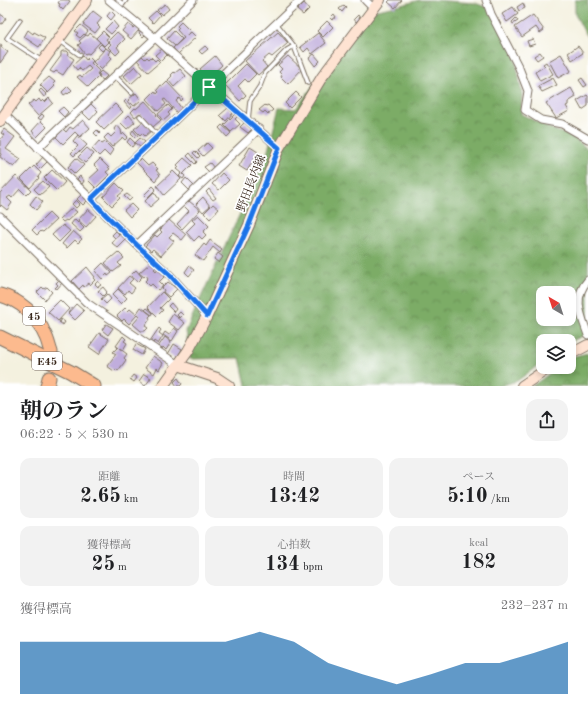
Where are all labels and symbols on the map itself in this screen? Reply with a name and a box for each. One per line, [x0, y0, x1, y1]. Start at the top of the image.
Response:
pin [192, 70, 226, 104]
street label: 野田長内線 [234, 152, 268, 214]
north arrow [536, 286, 576, 326]
road number: 45 [23, 307, 45, 325]
road number: E45 [32, 352, 62, 370]

